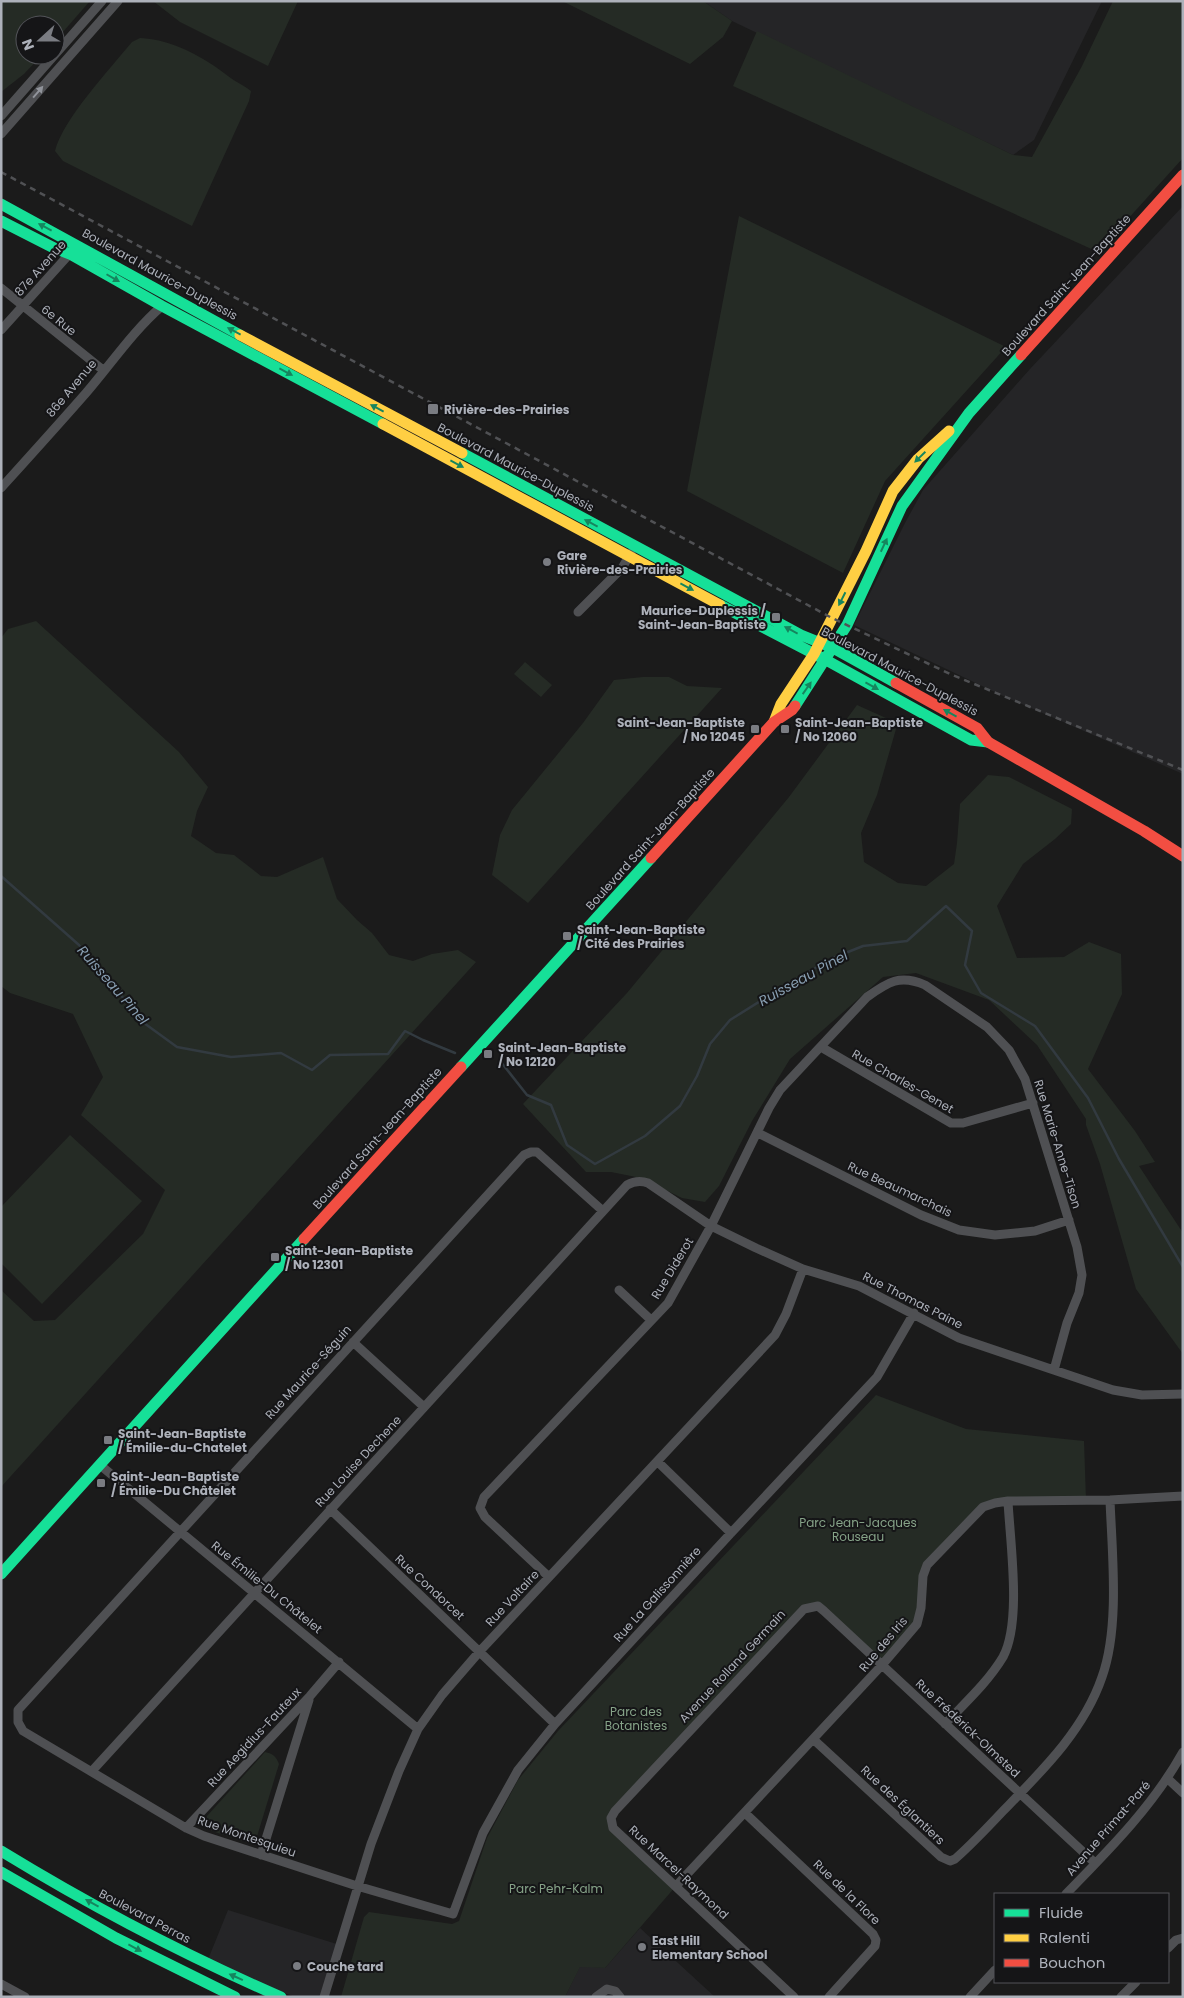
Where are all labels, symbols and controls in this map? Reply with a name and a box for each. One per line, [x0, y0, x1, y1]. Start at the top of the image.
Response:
north arrow [15, 15, 65, 65]
text: N [17, 36, 39, 53]
one-way arrow [32, 86, 43, 99]
street label: Boulevard Saint-Jean-Baptiste [998, 210, 1134, 360]
one-way arrow [38, 223, 53, 231]
street label: Boulevard Maurice-Duplessis [79, 224, 241, 324]
street label: 87e Avenue [10, 236, 70, 300]
one-way arrow [106, 273, 119, 282]
street label: 6e Rue [38, 301, 80, 339]
one-way arrow [226, 327, 241, 335]
street label: 86e Avenue [42, 355, 100, 421]
one-way arrow [279, 368, 293, 377]
place label: Rivière-des-Prairies [444, 401, 570, 418]
marker: Rivière-des-Prairies [426, 402, 440, 416]
one-way arrow [369, 404, 384, 412]
street label: Boulevard Maurice-Duplessis [435, 418, 597, 516]
one-way arrow [914, 451, 926, 463]
one-way arrow [450, 460, 465, 468]
one-way arrow [584, 519, 599, 527]
one-way arrow [880, 538, 888, 552]
place label: Gare Rivière-des-Prairies [557, 547, 683, 578]
marker: Gare Rivière-des-Prairies [541, 556, 553, 568]
one-way arrow [680, 583, 694, 592]
one-way arrow [838, 592, 846, 606]
place label: Maurice-Duplessis / Saint-Jean-Baptiste [638, 602, 767, 633]
marker: Maurice-Duplessis / Saint-Jean-Baptiste [770, 611, 782, 623]
street label: Boulevard Maurice-Duplessis [819, 622, 981, 720]
one-way arrow [784, 626, 798, 634]
one-way arrow [802, 681, 812, 695]
one-way arrow [866, 681, 879, 690]
one-way arrow [943, 709, 957, 717]
place label: Saint-Jean-Baptiste / No 12045 [617, 714, 746, 745]
place label: Saint-Jean-Baptiste / No 12060 [795, 714, 924, 745]
marker: Saint-Jean-Baptiste / No 12045 [749, 723, 761, 735]
marker: Saint-Jean-Baptiste / No 12060 [779, 723, 791, 735]
street label: Boulevard Saint-Jean-Baptiste [582, 764, 718, 914]
place label: Saint-Jean-Baptiste / Cité des Prairies [577, 921, 706, 952]
marker: Saint-Jean-Baptiste / Cité des Prairies [561, 930, 573, 942]
water label: Ruisseau Pinel [73, 941, 154, 1030]
water label: Ruisseau Pinel [755, 945, 852, 1011]
place label: Saint-Jean-Baptiste / No 12120 [498, 1039, 627, 1070]
street label: Rue Charles-Genet [849, 1045, 957, 1117]
marker: Saint-Jean-Baptiste / No 12120 [482, 1048, 494, 1060]
street label: Boulevard Saint-Jean-Baptiste [309, 1063, 445, 1213]
street label: Rue Marie-Anne-Tison [1030, 1077, 1086, 1211]
street label: Rue Beaumarchais [845, 1157, 955, 1221]
street label: Rue Diderot [647, 1234, 697, 1302]
place label: Saint-Jean-Baptiste / No 12301 [285, 1242, 414, 1273]
marker: Saint-Jean-Baptiste / No 12301 [269, 1251, 281, 1263]
street label: Rue Thomas Paine [860, 1267, 966, 1333]
street label: Rue Maurice-Séguin [261, 1321, 355, 1423]
street label: Rue Louise Dechene [311, 1412, 405, 1510]
place label: Saint-Jean-Baptiste / Émilie-du-Chatelet [118, 1425, 247, 1456]
marker: Saint-Jean-Baptiste / Émilie-du-Chatelet [102, 1434, 114, 1446]
place label: Saint-Jean-Baptiste / Émilie-Du Châtelet [111, 1468, 240, 1499]
marker: Saint-Jean-Baptiste / Émilie-Du Châtelet [95, 1477, 107, 1489]
park label: Parc Jean-Jacques Rouseau [799, 1514, 917, 1545]
street label: Rue Émilie-Du Châtelet [208, 1537, 326, 1637]
street label: Rue La Galissonnière [609, 1542, 705, 1646]
street label: Rue Condorcet [391, 1550, 469, 1624]
street label: Rue Voltaire [481, 1566, 543, 1630]
street label: Avenue Rolland Germain [675, 1606, 789, 1726]
street label: Rue des Iris [855, 1613, 911, 1675]
street label: Rue Frédérick-Olmsted [912, 1675, 1024, 1781]
street label: Rue Aegidius-Fauteux [203, 1683, 305, 1791]
park label: Parc des Botanistes [605, 1703, 667, 1734]
street label: Rue des Églantiers [857, 1762, 949, 1848]
street label: Avenue Primat-Paré [1062, 1777, 1154, 1879]
street label: Rue Montesquieu [195, 1811, 299, 1861]
street label: Rue Marcel-Raymond [625, 1821, 733, 1923]
street label: Rue de la Flore [810, 1856, 884, 1928]
park label: Parc Pehr-Kalm [509, 1880, 603, 1897]
street label: Boulevard Perras [96, 1885, 194, 1947]
legend [994, 1893, 1169, 1983]
one-way arrow [85, 1899, 98, 1908]
text: Fluide [1039, 1902, 1083, 1923]
text: Ralenti [1039, 1927, 1090, 1948]
place label: East Hill Elementary School [652, 1932, 767, 1963]
marker: East Hill Elementary School [636, 1941, 648, 1953]
one-way arrow [128, 1944, 142, 1952]
text: Bouchon [1039, 1952, 1105, 1973]
place label: Couche tard [307, 1958, 383, 1975]
marker: Couche tard [291, 1960, 303, 1972]
one-way arrow [229, 1973, 243, 1981]

